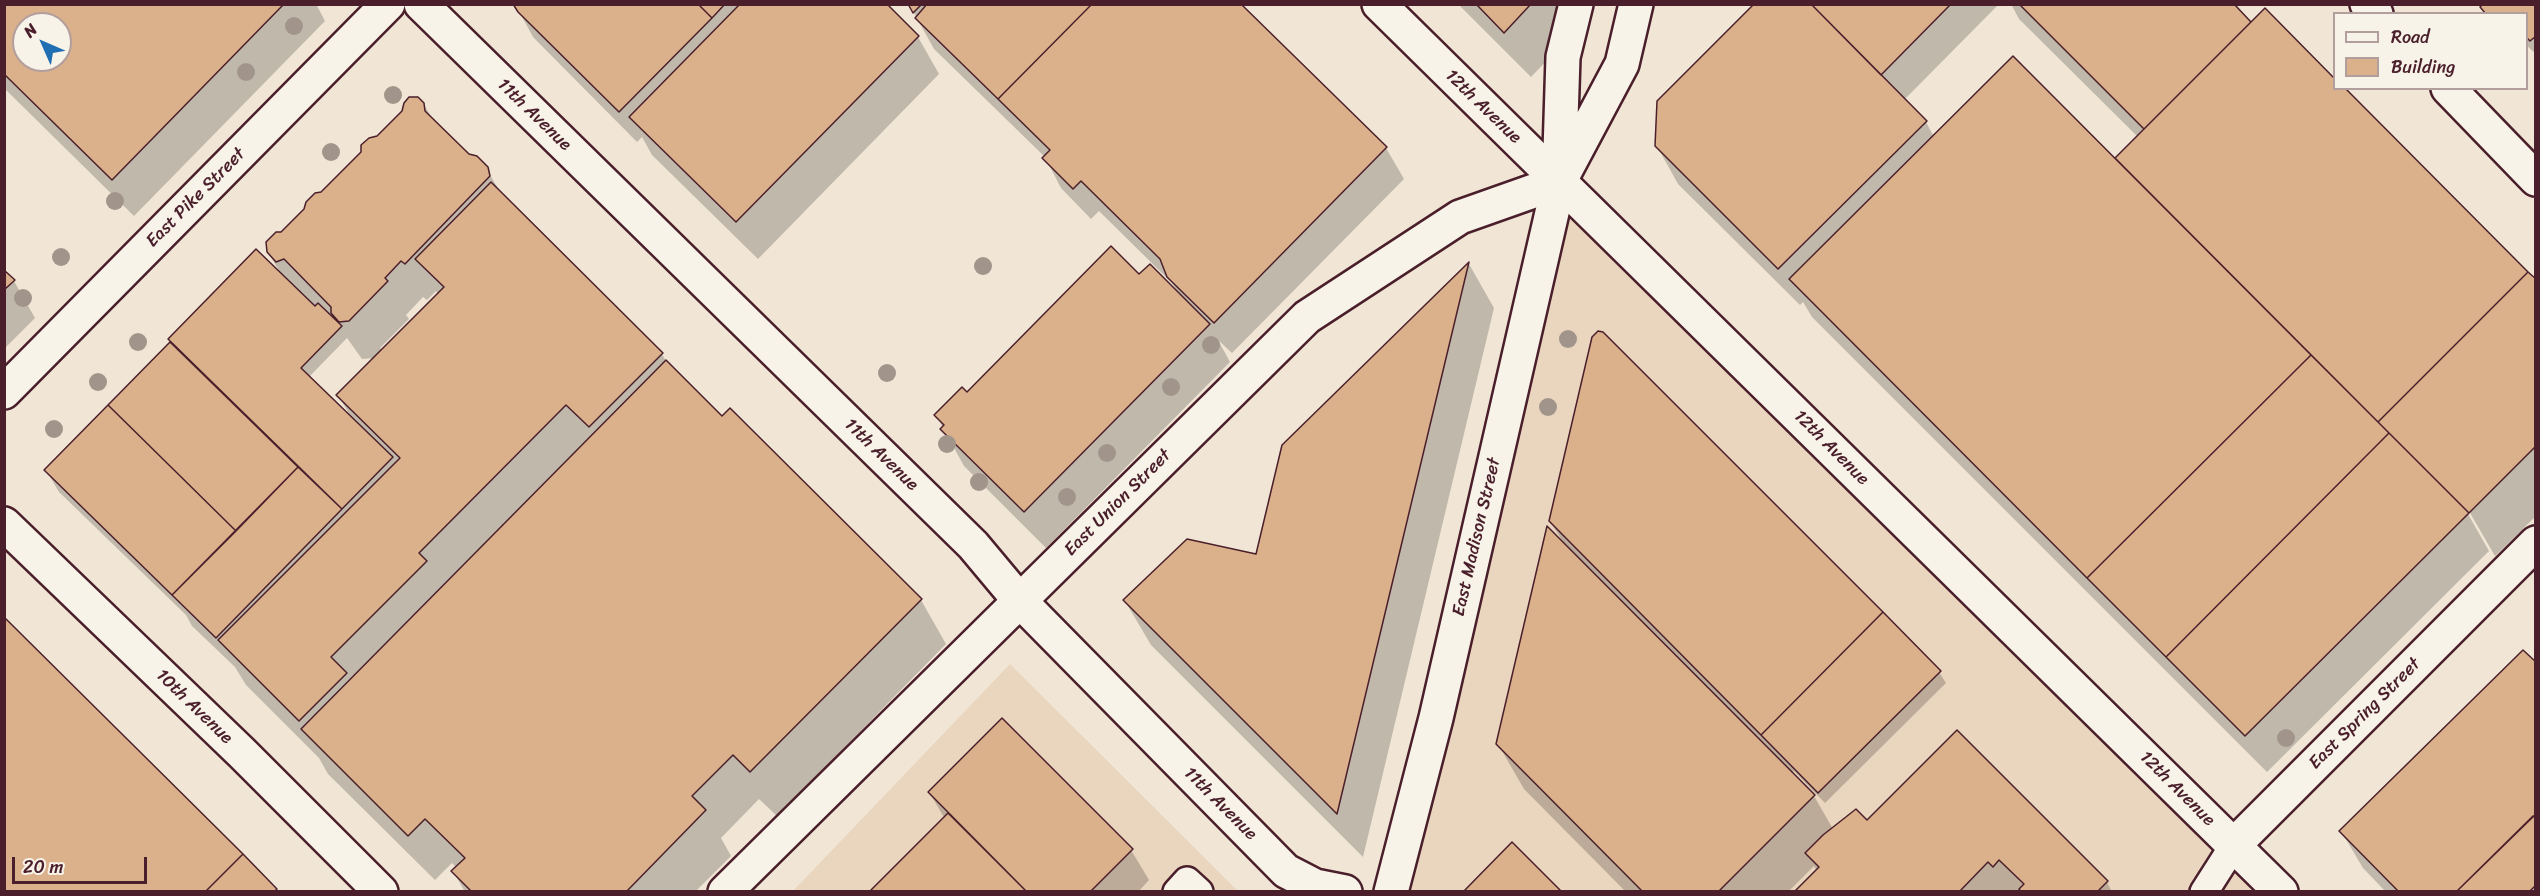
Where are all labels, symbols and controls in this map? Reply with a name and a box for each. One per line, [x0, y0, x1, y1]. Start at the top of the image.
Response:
north arrow [12, 12, 72, 72]
legend [2333, 12, 2528, 90]
text: N [16, 16, 45, 45]
text: Road [2391, 21, 2430, 53]
text: Building [2391, 51, 2455, 83]
street label: 12th Avenue [1440, 65, 1526, 149]
street label: 11th Avenue [492, 74, 576, 156]
street label: East Pike Street [142, 144, 250, 252]
street label: 12th Avenue [1789, 406, 1873, 490]
street label: 11th Avenue [839, 414, 923, 496]
street label: East Union Street [1060, 445, 1176, 561]
street label: East Madison Street [1448, 456, 1506, 618]
street label: East Spring Street [2305, 654, 2425, 774]
street label: 10th Avenue [151, 665, 237, 749]
street label: 12th Avenue [2135, 747, 2219, 831]
street label: 11th Avenue [1179, 763, 1261, 845]
scale bar [15, 845, 150, 883]
text: 20 m [23, 851, 63, 883]

